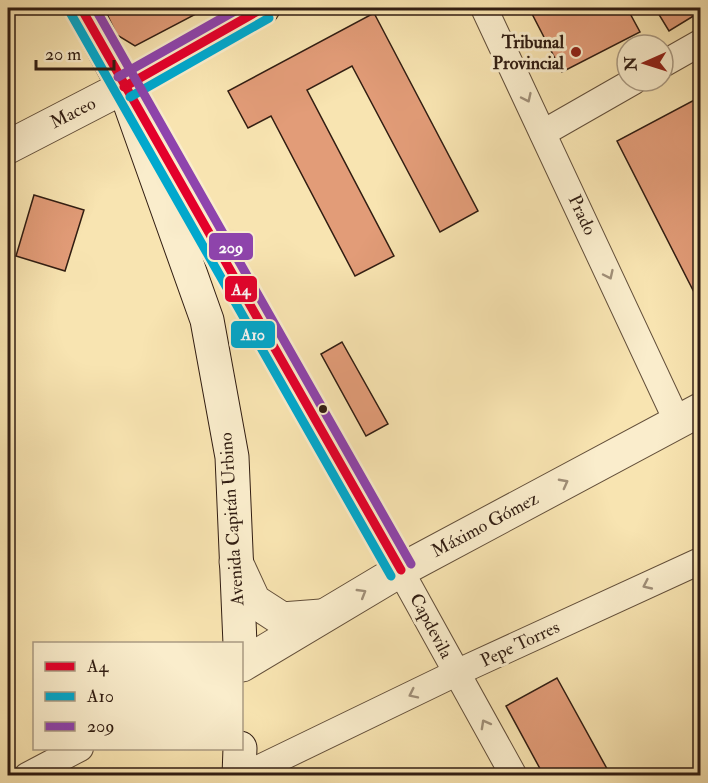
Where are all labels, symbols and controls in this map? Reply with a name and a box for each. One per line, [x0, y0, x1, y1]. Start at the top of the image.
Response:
place label: Tribunal Provincial [493, 31, 564, 75]
scale bar [36, 33, 114, 71]
north arrow [615, 33, 675, 93]
text: 20 m [45, 43, 81, 66]
marker: Tribunal Provincial [569, 45, 583, 59]
text: N [621, 55, 641, 72]
street label: Maceo [46, 92, 100, 134]
one-way arrow [520, 92, 532, 103]
street label: Prado [563, 191, 601, 239]
line badge: 209 [208, 232, 254, 261]
text: 209 [219, 238, 243, 258]
one-way arrow [602, 269, 614, 280]
line badge: A4 [224, 275, 258, 303]
text: A4 [231, 280, 252, 300]
line badge: A10 [230, 320, 276, 349]
text: A10 [240, 325, 265, 345]
unlabelled marker [317, 403, 329, 415]
street label: Avenida Capitán Urbino [214, 431, 250, 607]
one-way arrow [558, 479, 568, 490]
street label: Máximo Gómez [428, 487, 543, 563]
one-way arrow [643, 578, 654, 590]
one-way arrow [356, 588, 366, 600]
street label: Capdevila [404, 589, 458, 663]
street label: Pepe Torres [477, 616, 563, 672]
legend [33, 642, 243, 750]
text: A4 [86, 655, 109, 678]
text: A10 [86, 685, 114, 708]
one-way arrow [409, 686, 420, 698]
text: 209 [87, 715, 115, 738]
one-way arrow [481, 720, 492, 731]

